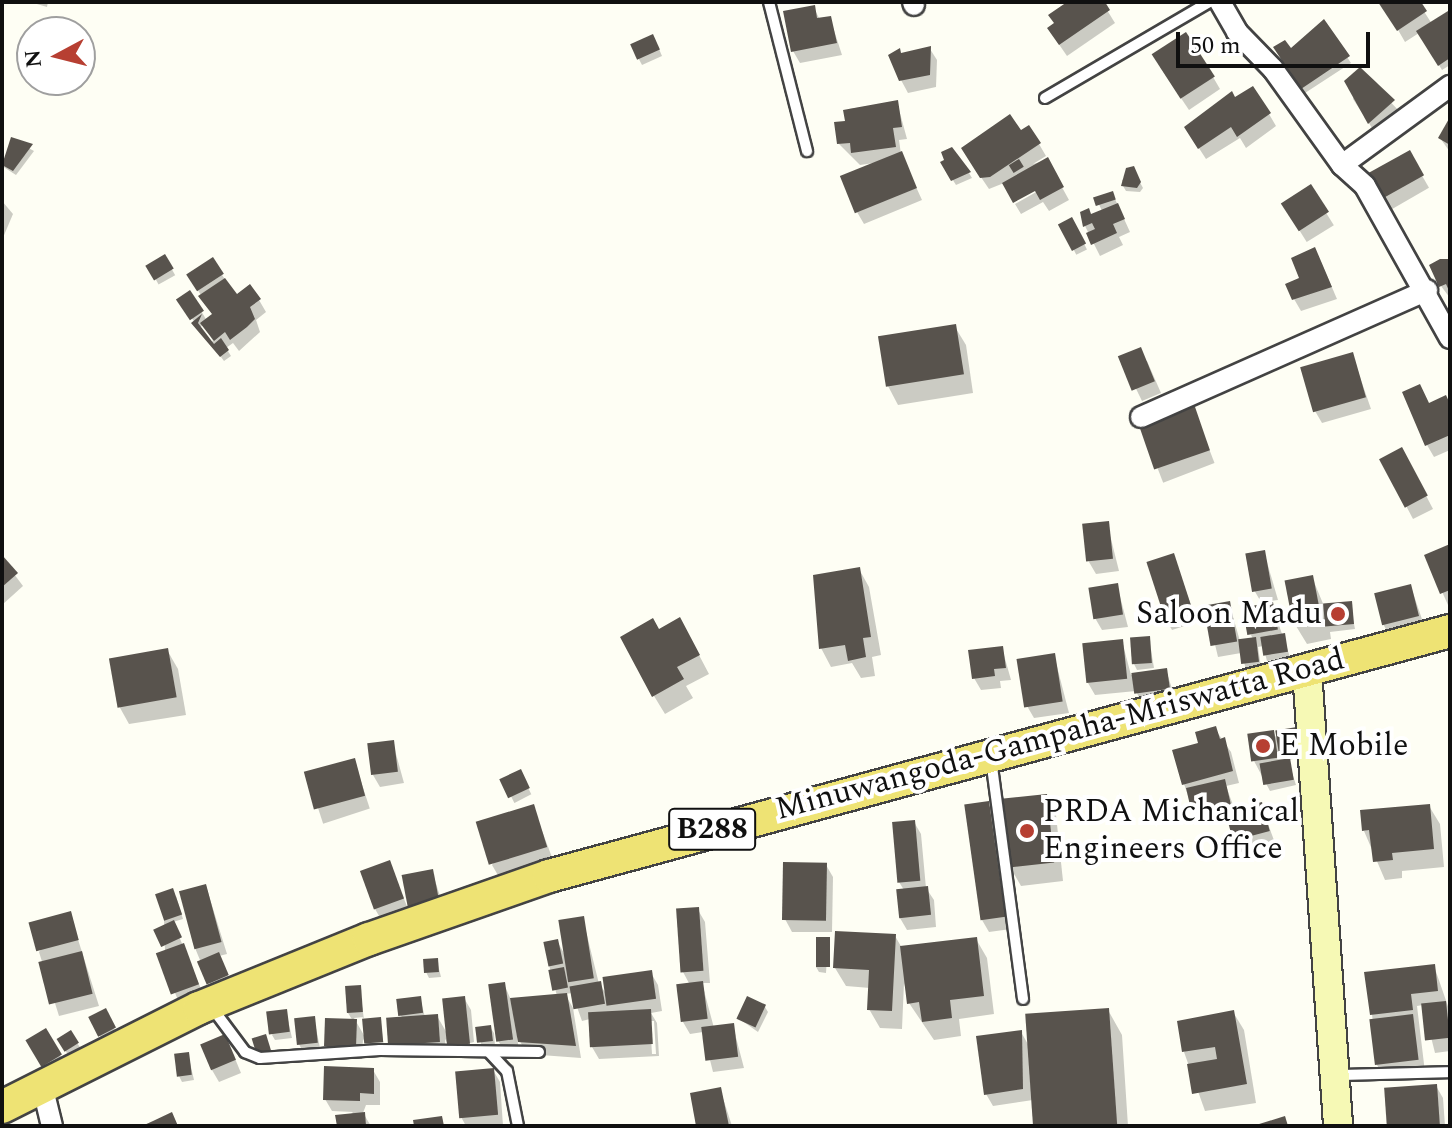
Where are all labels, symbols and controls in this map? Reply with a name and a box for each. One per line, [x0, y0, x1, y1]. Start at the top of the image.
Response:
north arrow [16, 16, 96, 96]
scale bar [1180, 16, 1374, 66]
text: 50 m [1190, 28, 1241, 64]
text: N [16, 48, 51, 70]
place label: Saloon Madu [1136, 595, 1322, 633]
marker: Saloon Madu [1329, 605, 1347, 623]
street label: Minuwangoda-Gampaha-Mriswatta Road [771, 640, 1349, 830]
place label: E Mobile [1279, 727, 1409, 765]
marker: E Mobile [1254, 737, 1272, 755]
place label: PRDA Michanical Engineers Office [1043, 794, 1299, 869]
road number: B288 [668, 803, 756, 855]
marker: PRDA Michanical Engineers Office [1018, 822, 1036, 840]

